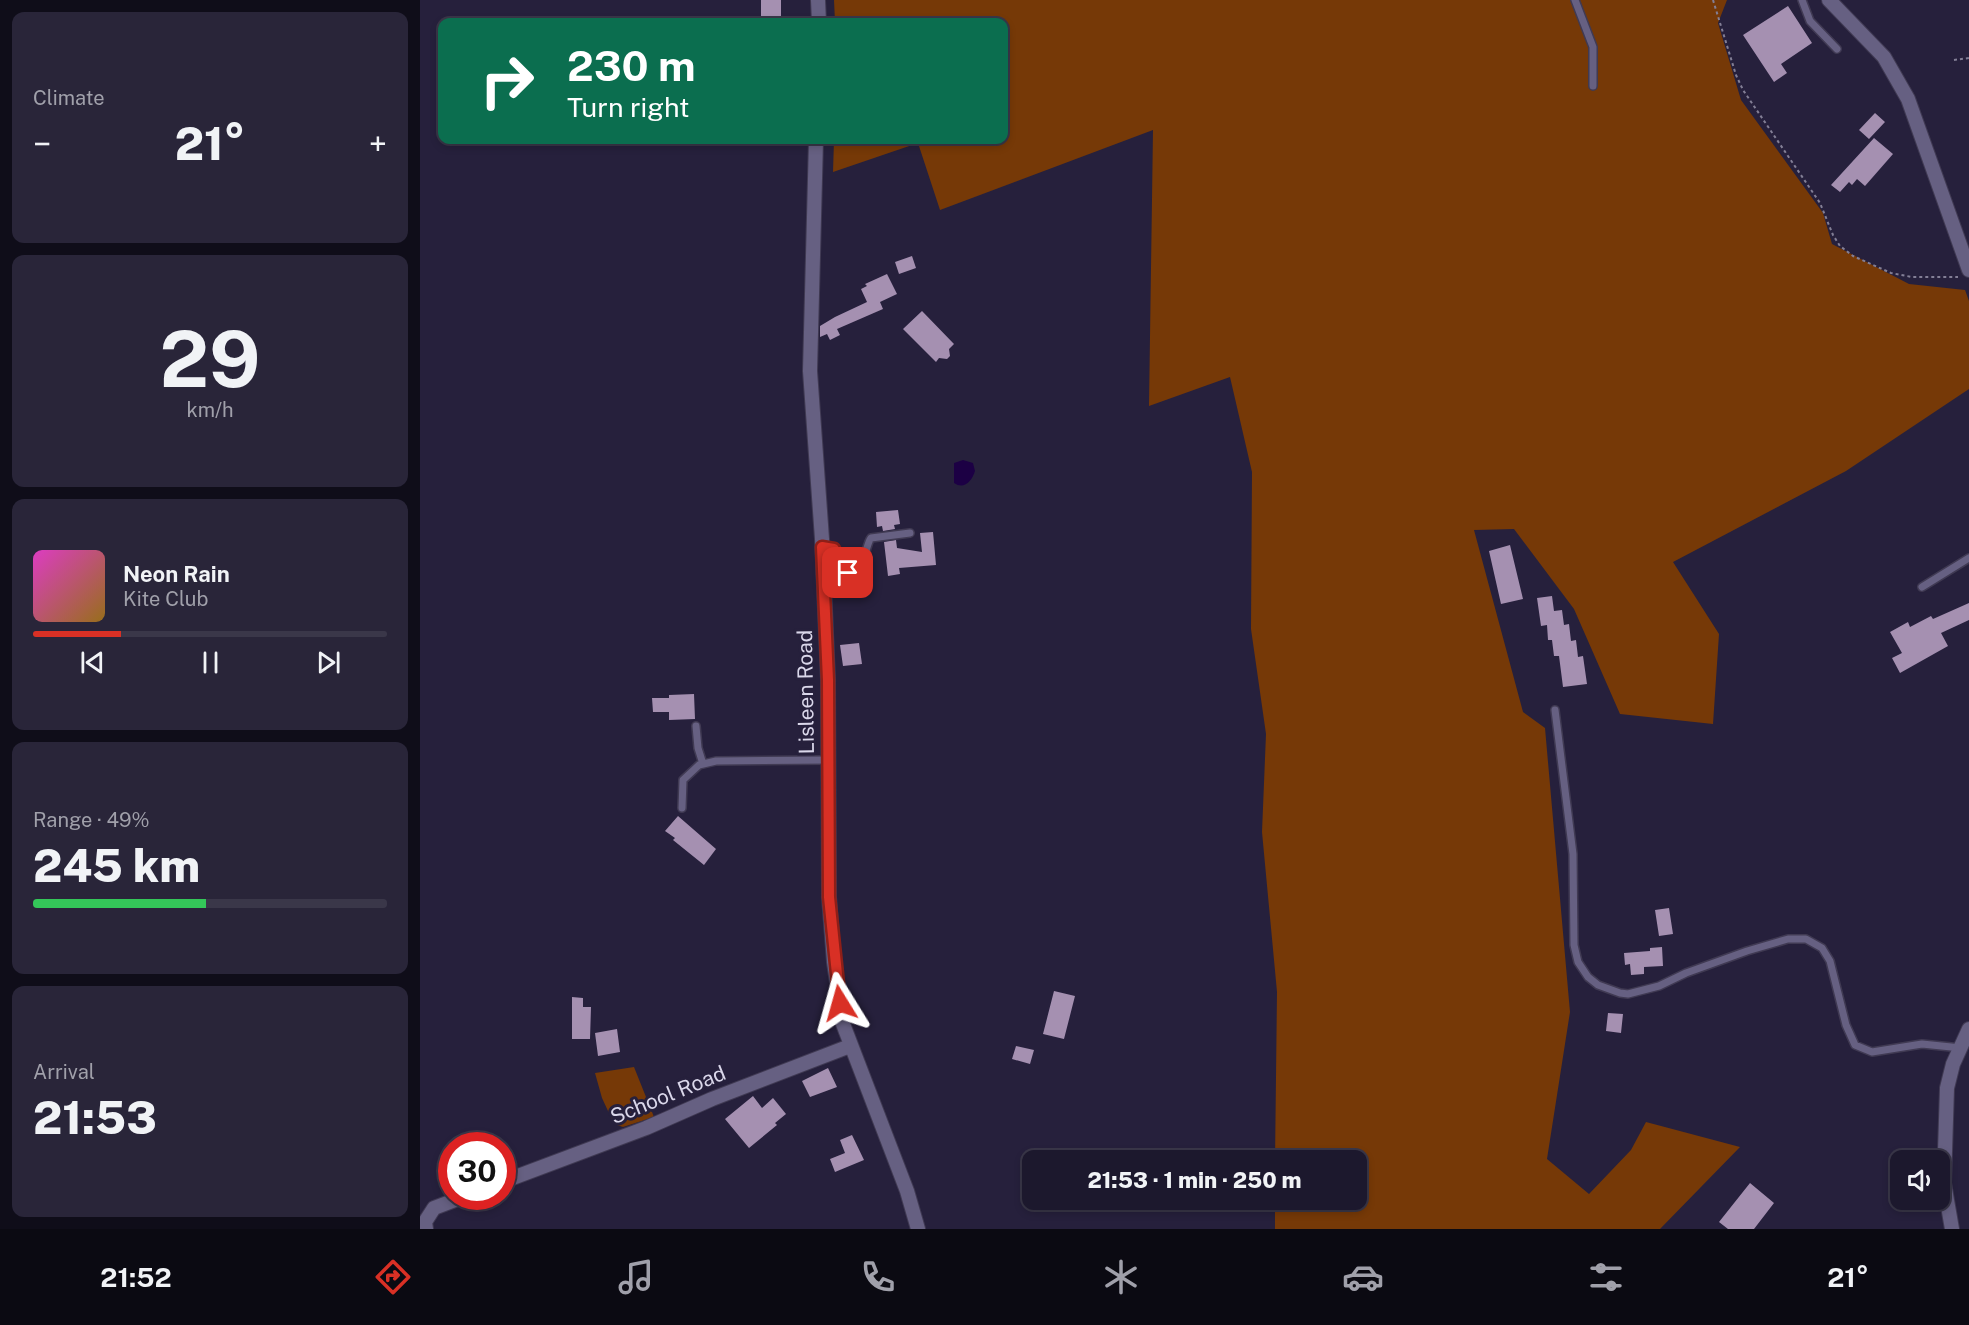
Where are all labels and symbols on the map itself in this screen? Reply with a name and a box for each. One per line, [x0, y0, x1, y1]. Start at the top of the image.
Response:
pin [822, 547, 873, 598]
street label: Lisleen Road [792, 630, 819, 754]
position arrow [808, 971, 872, 1035]
street label: School Road [606, 1060, 729, 1129]
speed limit sign: 30 [438, 1132, 516, 1210]

